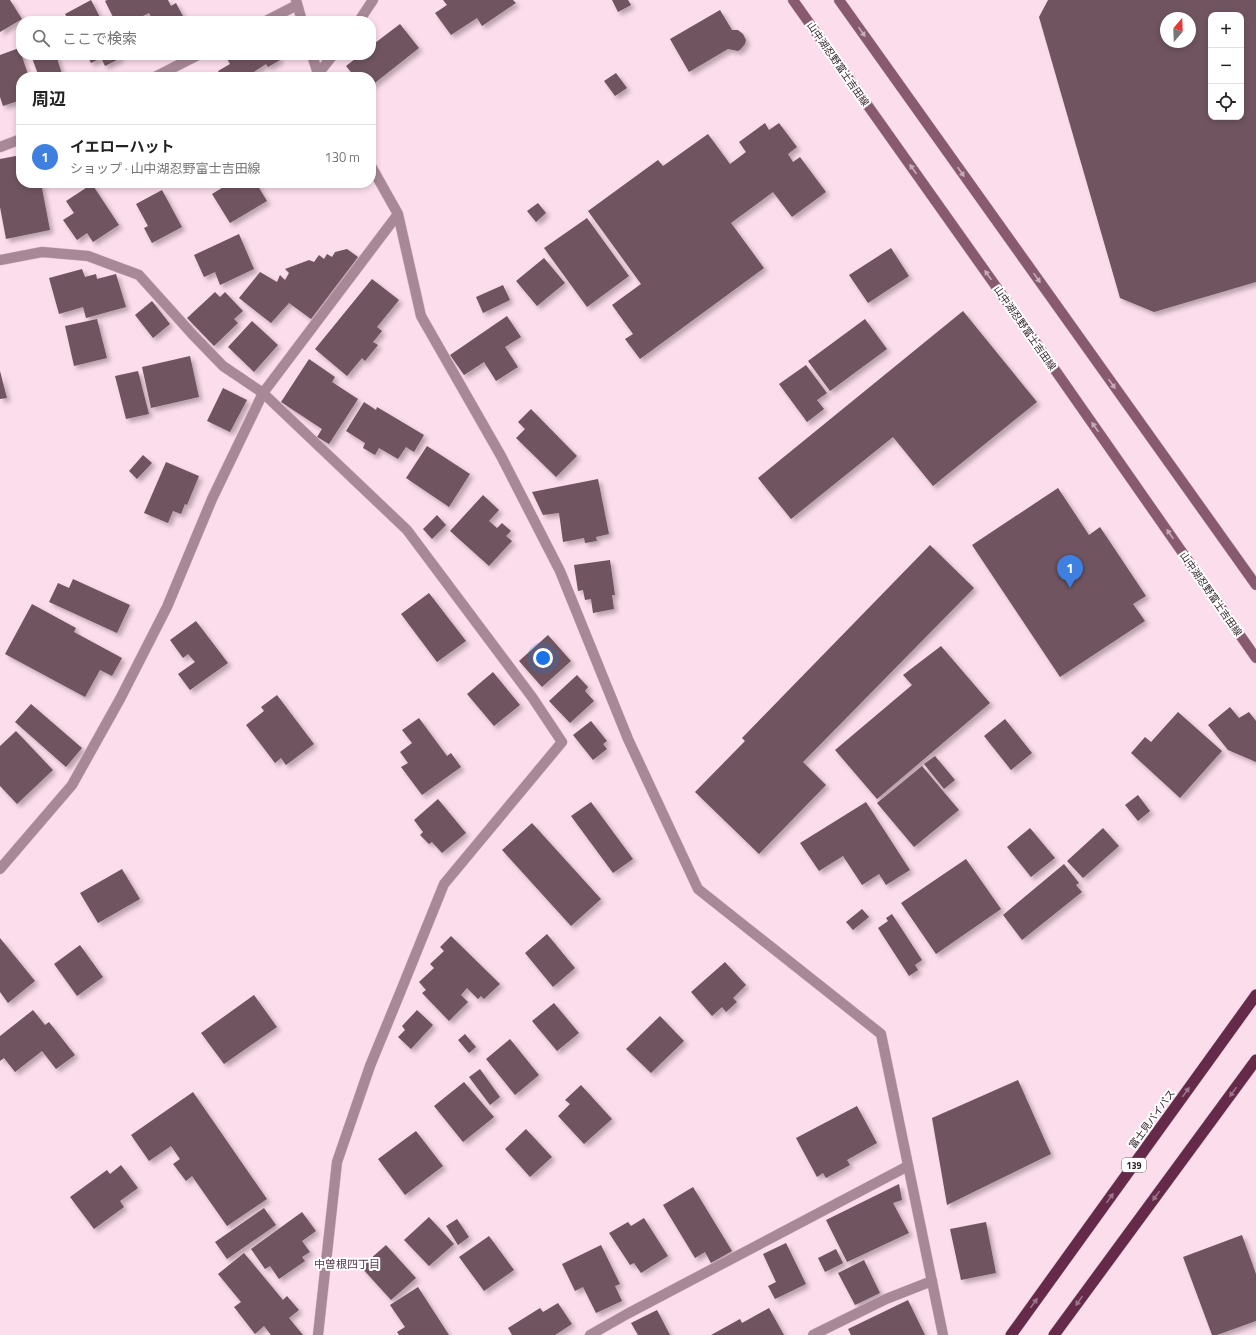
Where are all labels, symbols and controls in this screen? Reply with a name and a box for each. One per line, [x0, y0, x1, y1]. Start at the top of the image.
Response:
north arrow [1160, 12, 1196, 48]
map controls [1208, 12, 1244, 120]
button: + [1208, 12, 1244, 48]
search box [16, 16, 376, 60]
street label: 山中湖忍野富士吉田線 [803, 19, 873, 109]
one-way arrow [858, 26, 866, 37]
icon: search [30, 27, 52, 49]
text: ここで検索 [62, 27, 137, 50]
button: − [1208, 48, 1244, 84]
button: locate [1208, 84, 1244, 120]
text: 周辺 [32, 86, 66, 112]
text: イエローハット [70, 135, 175, 158]
text: 1 [41, 147, 49, 167]
text: 130 m [324, 147, 360, 167]
text: ショップ · 山中湖忍野富士吉田線 [70, 158, 261, 178]
one-way arrow [909, 164, 917, 175]
one-way arrow [957, 167, 965, 177]
one-way arrow [984, 270, 992, 281]
one-way arrow [1033, 272, 1041, 283]
street label: 山中湖忍野富士吉田線 [990, 283, 1060, 373]
one-way arrow [1108, 378, 1116, 389]
one-way arrow [1091, 422, 1099, 433]
one-way arrow [1166, 529, 1174, 539]
street label: 山中湖忍野富士吉田線 [1176, 549, 1246, 639]
pin: 1 [1057, 555, 1083, 588]
your location [533, 648, 553, 668]
street label: 富士見バイパス [1125, 1086, 1179, 1152]
one-way arrow [1229, 1086, 1237, 1097]
one-way arrow [1182, 1087, 1190, 1098]
road number: 139 [1122, 1158, 1146, 1172]
one-way arrow [1152, 1191, 1160, 1202]
one-way arrow [1106, 1193, 1114, 1203]
district label: 中曽根四丁目 [314, 1256, 380, 1272]
one-way arrow [1075, 1296, 1083, 1306]
one-way arrow [1030, 1298, 1038, 1309]

